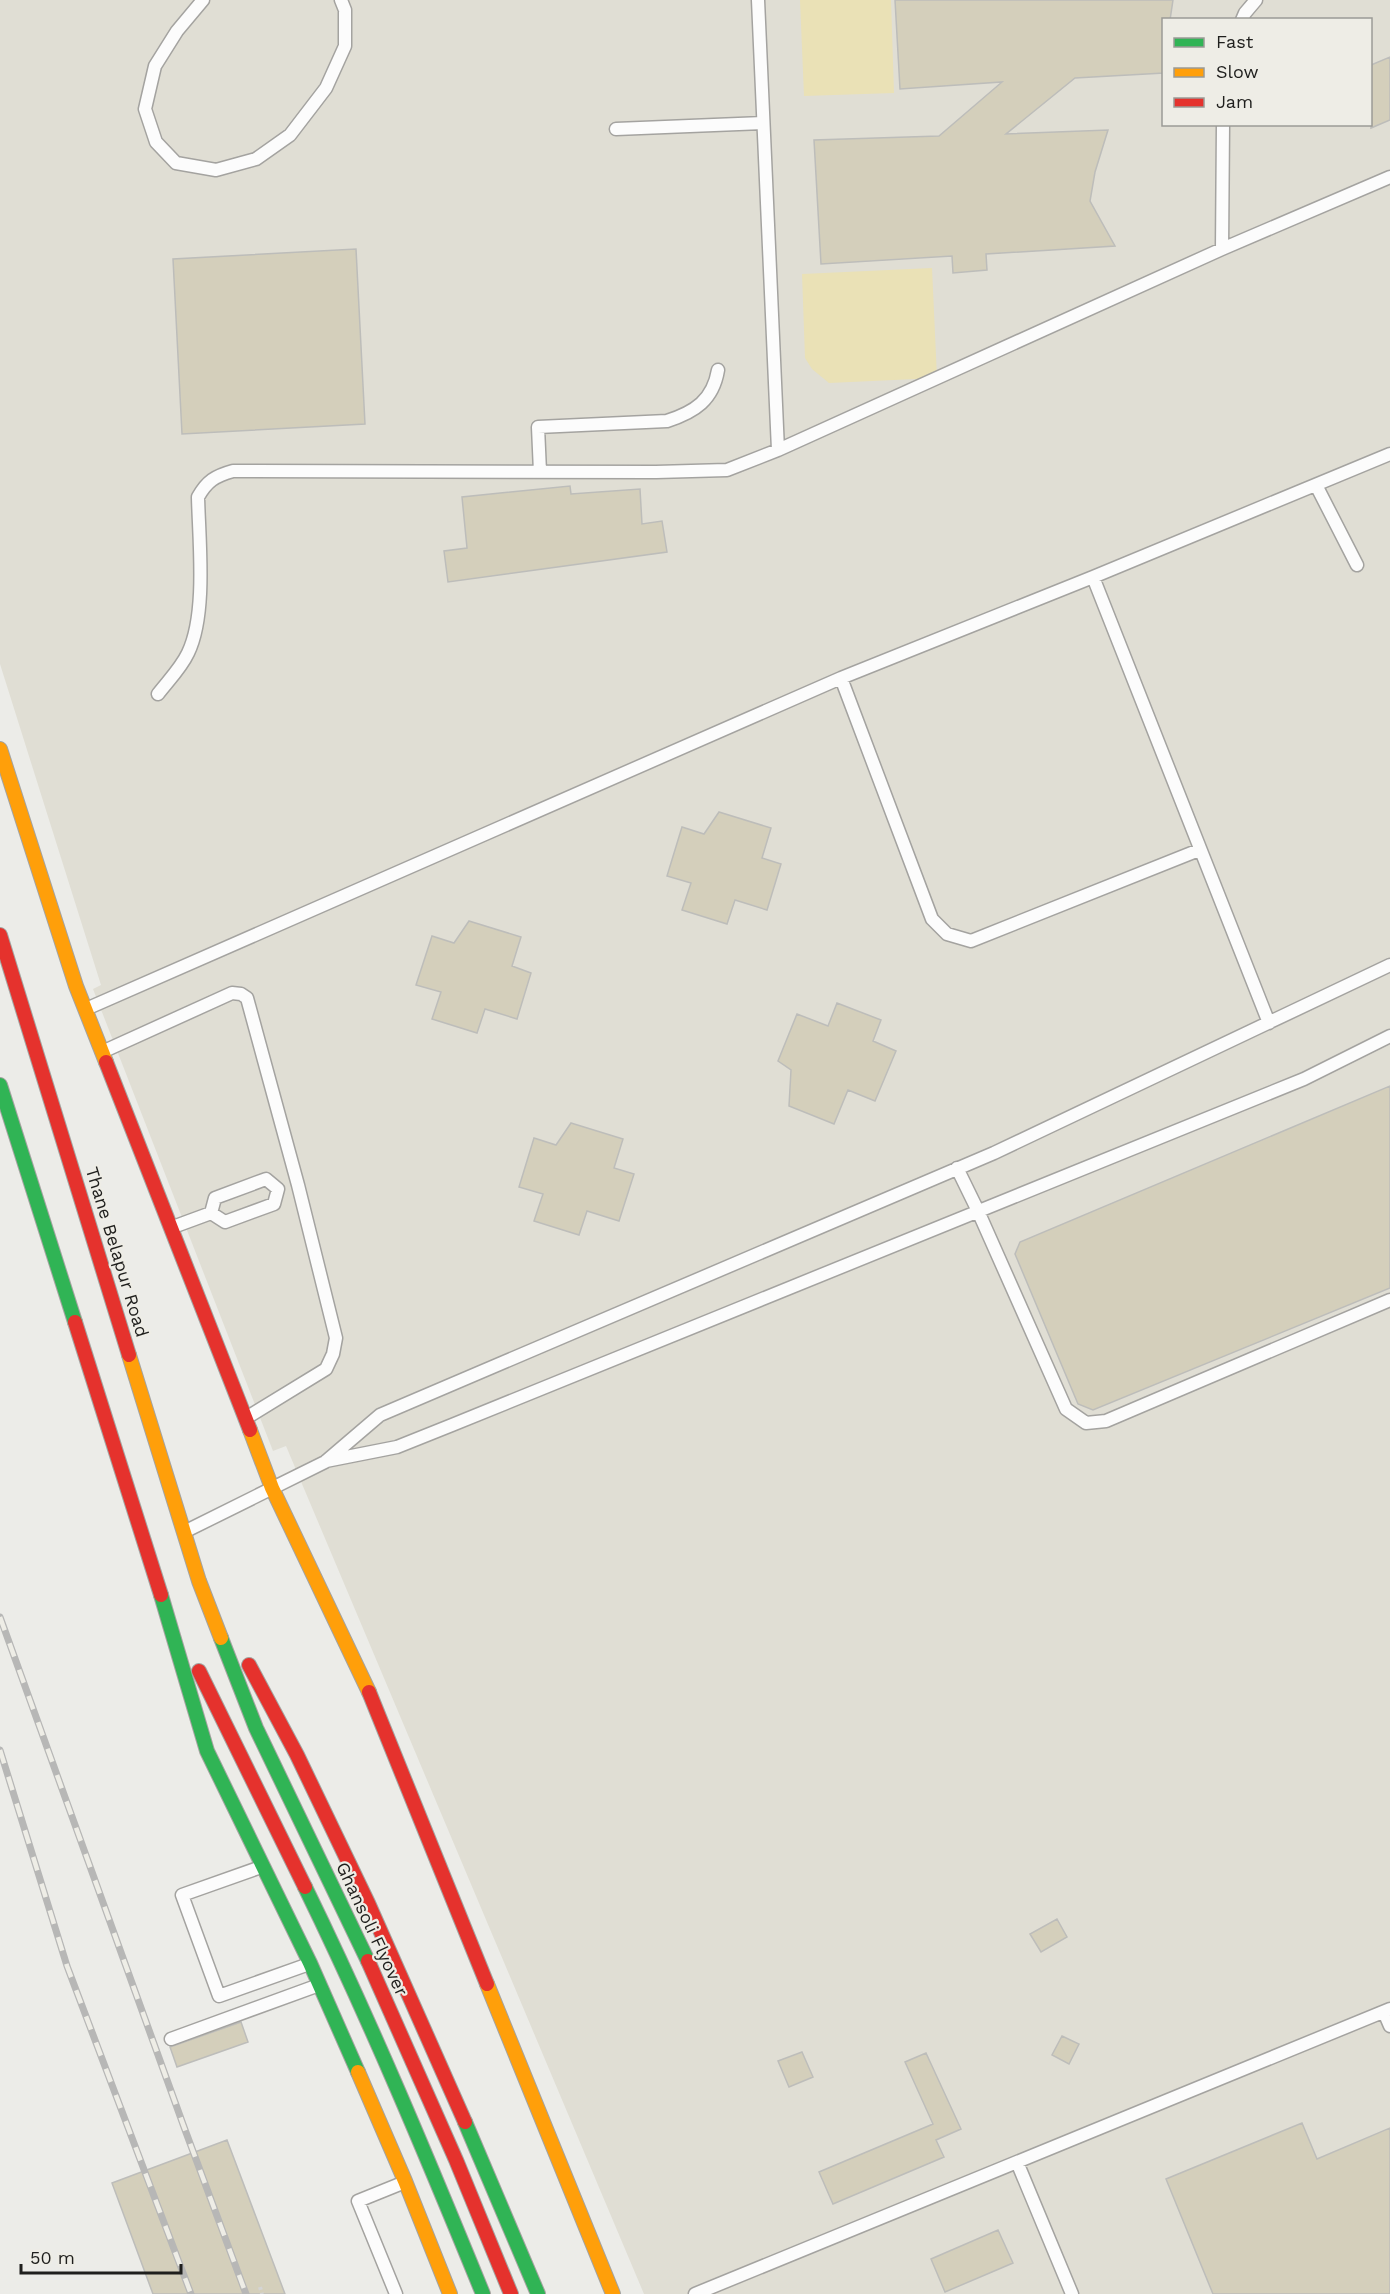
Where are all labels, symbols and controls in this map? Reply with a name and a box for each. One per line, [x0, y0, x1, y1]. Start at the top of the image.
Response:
legend [1162, 18, 1372, 126]
text: Fast [1216, 31, 1254, 52]
text: Slow [1216, 61, 1259, 82]
text: Jam [1216, 91, 1253, 112]
street label: Thane Belapur Road [82, 1164, 153, 1339]
street label: Ghansoli Flyover [332, 1858, 413, 1999]
scale bar [21, 2237, 182, 2275]
text: 50 m [30, 2247, 75, 2268]

